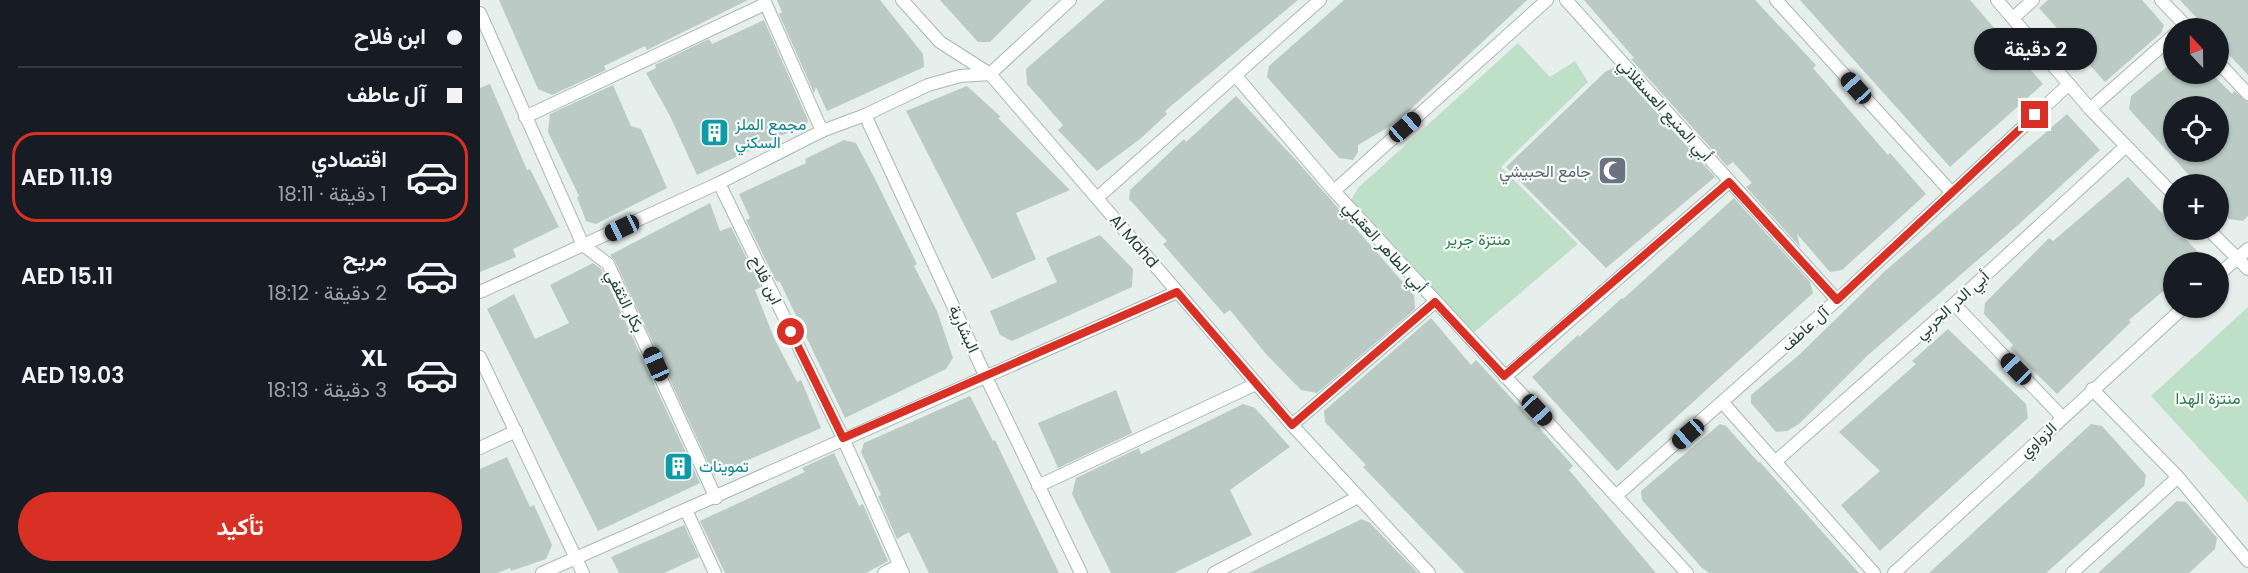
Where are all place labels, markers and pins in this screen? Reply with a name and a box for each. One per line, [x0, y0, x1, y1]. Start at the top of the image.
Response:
place label: مجمع الملز السكني [734, 113, 806, 156]
building icon: مجمع الملز السكني [698, 117, 730, 149]
mosque icon: جامع الحبيشي [1596, 155, 1628, 187]
place label: جامع الحبيشي [1499, 160, 1591, 185]
building icon: تموينات [662, 450, 694, 482]
place label: تموينات [699, 455, 749, 478]

